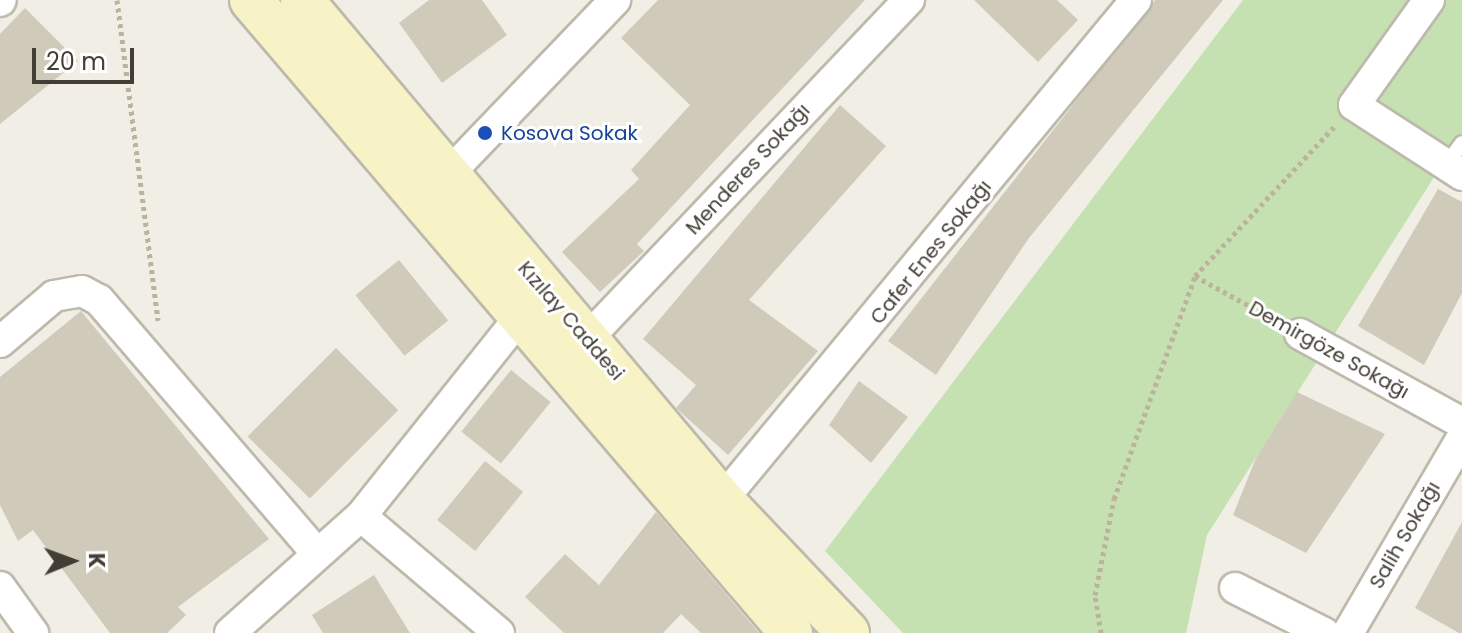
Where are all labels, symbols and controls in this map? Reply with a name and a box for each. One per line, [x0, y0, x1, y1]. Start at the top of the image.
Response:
scale bar [36, 32, 138, 82]
text: 20 m [46, 45, 106, 78]
street label: Menderes Sokağı [681, 98, 815, 240]
place label: Kosova Sokak [501, 121, 638, 145]
marker: Kosova Sokak [476, 124, 494, 142]
street label: Cafer Enes Sokağı [865, 175, 997, 329]
street label: Kızılay Caddesi [513, 257, 629, 385]
street label: Demirgöze Sokağı [1245, 296, 1413, 404]
street label: Salih Sokağı [1365, 477, 1445, 593]
north arrow [32, 521, 112, 601]
text: K [81, 553, 112, 569]

